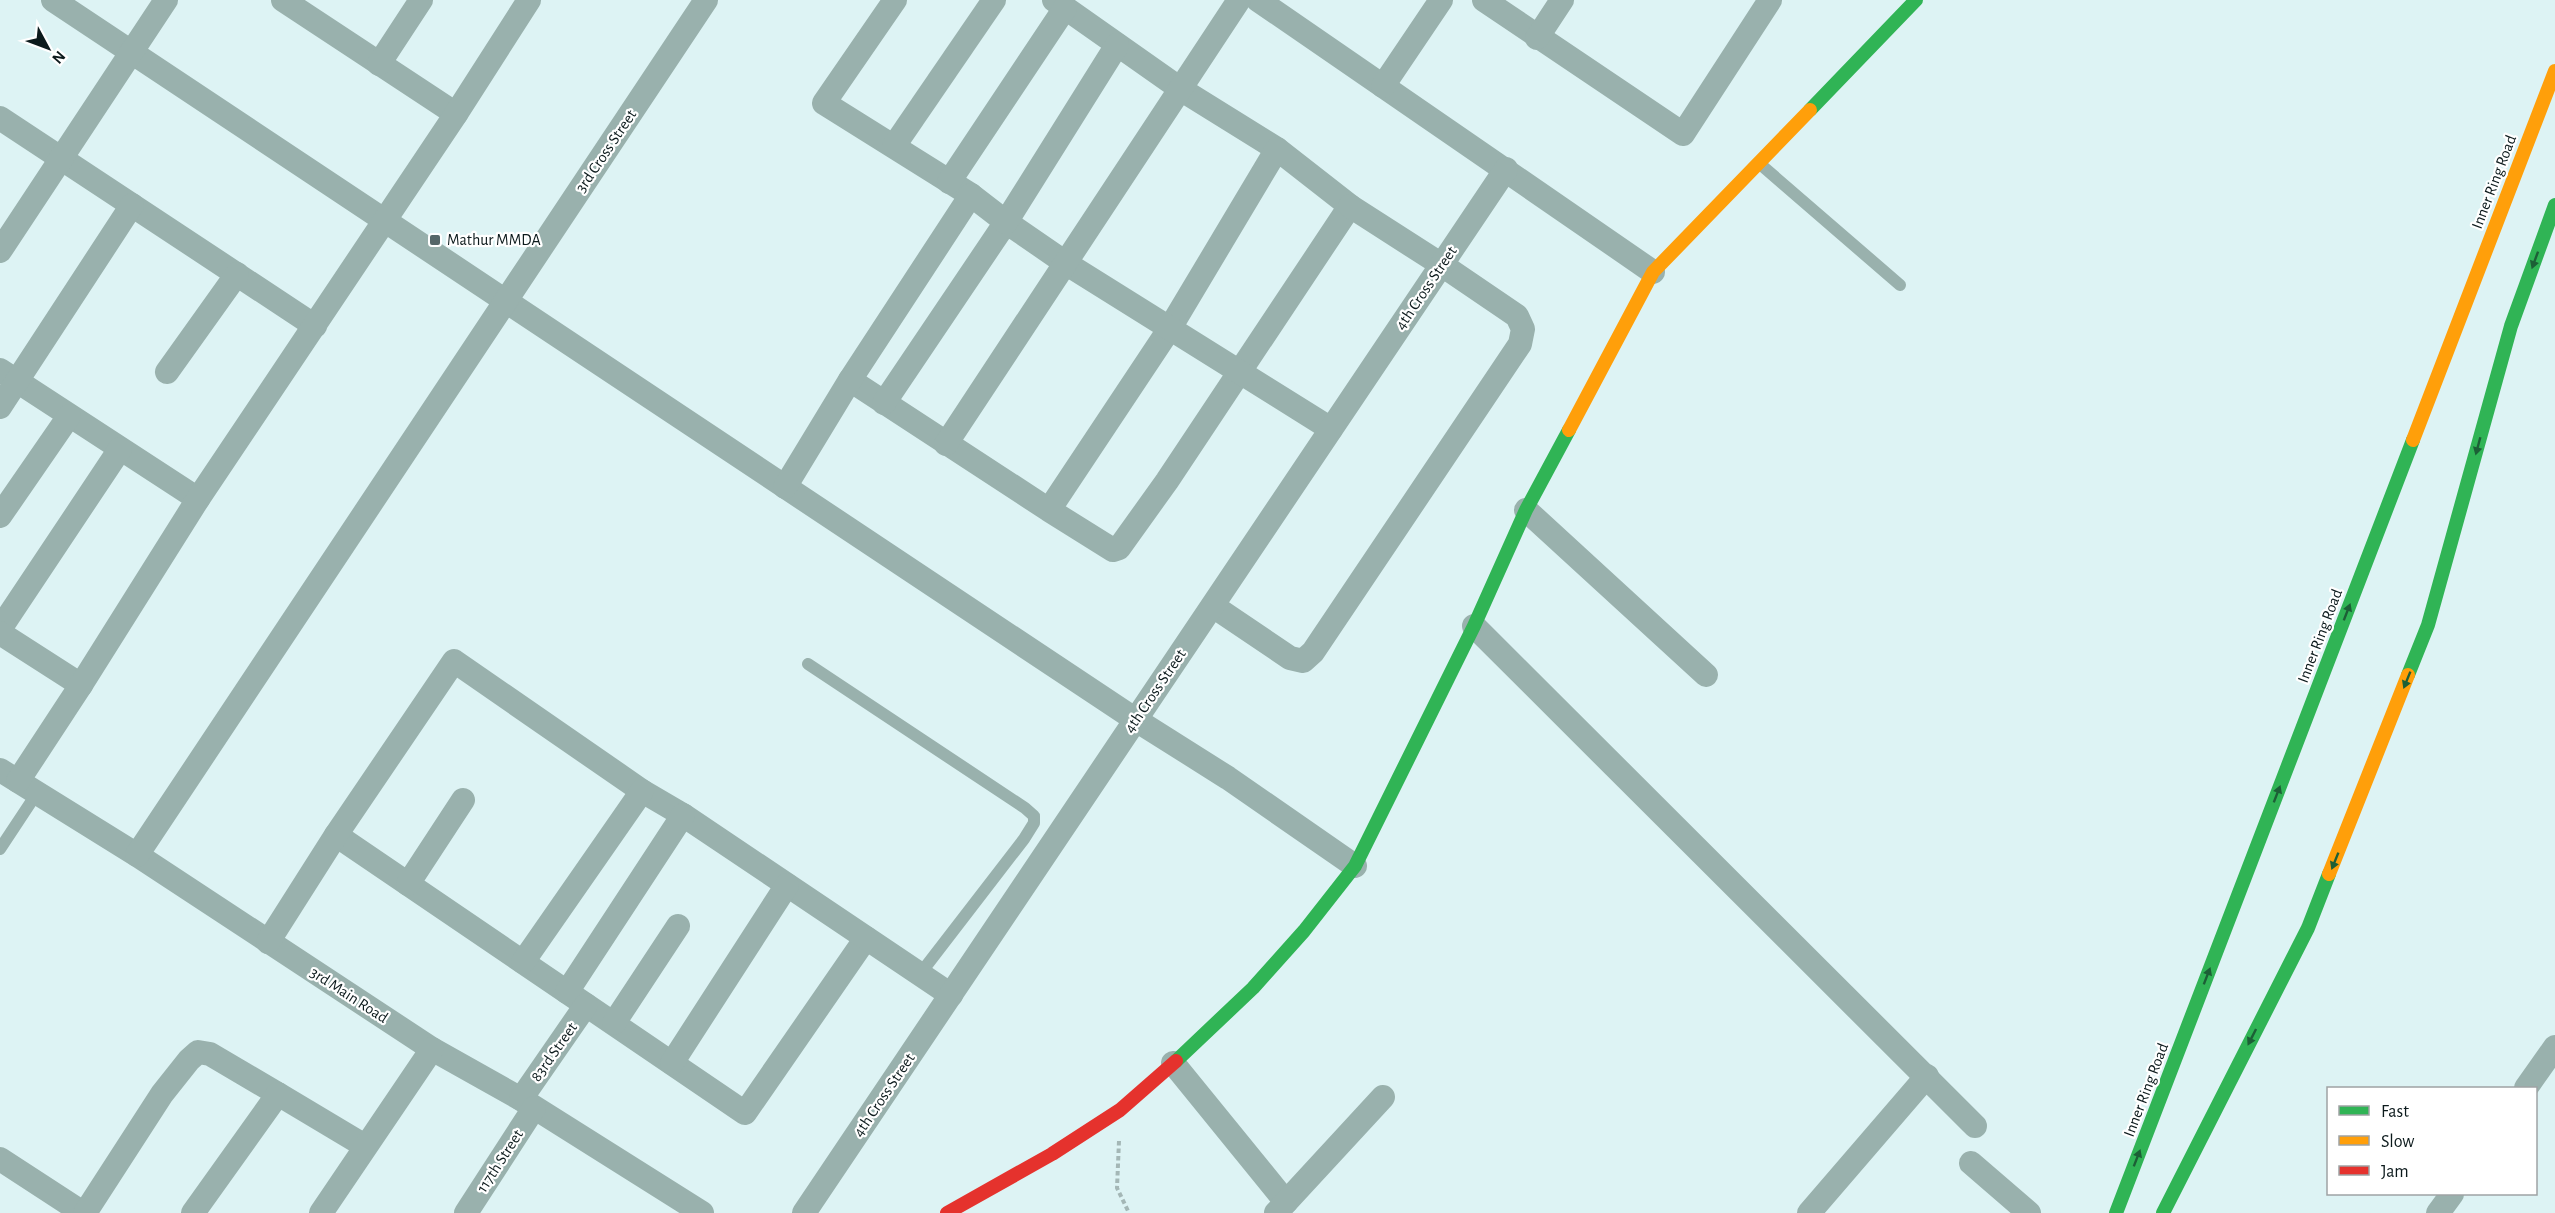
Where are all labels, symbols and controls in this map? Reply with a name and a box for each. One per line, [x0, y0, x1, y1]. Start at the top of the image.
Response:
north arrow [18, 18, 78, 78]
text: N [49, 48, 68, 67]
street label: 3rd Cross Street [573, 107, 639, 195]
street label: Inner Ring Road [2469, 133, 2519, 231]
place label: Mathur MMDA [447, 232, 541, 248]
marker: Mathur MMDA [428, 233, 442, 247]
street label: 4th Cross Street [1392, 243, 1460, 333]
one-way arrow [2530, 251, 2539, 269]
one-way arrow [2473, 437, 2482, 455]
street label: Inner Ring Road [2295, 587, 2345, 685]
one-way arrow [2342, 603, 2352, 621]
street label: 4th Cross Street [1121, 646, 1189, 736]
one-way arrow [2402, 671, 2412, 689]
one-way arrow [2272, 785, 2282, 803]
one-way arrow [2330, 852, 2340, 870]
street label: 3rd Main Road [307, 964, 391, 1026]
one-way arrow [2202, 967, 2212, 985]
street label: 83rd Street [528, 1020, 580, 1084]
one-way arrow [2248, 1029, 2257, 1046]
street label: Inner Ring Road [2121, 1041, 2171, 1139]
street label: 4th Cross Street [850, 1050, 918, 1140]
legend [2327, 1087, 2537, 1195]
text: Fast [2381, 1103, 2409, 1121]
street label: 117th Street [474, 1127, 526, 1195]
text: Slow [2381, 1133, 2414, 1151]
one-way arrow [2132, 1149, 2142, 1167]
text: Jam [2381, 1163, 2409, 1181]

